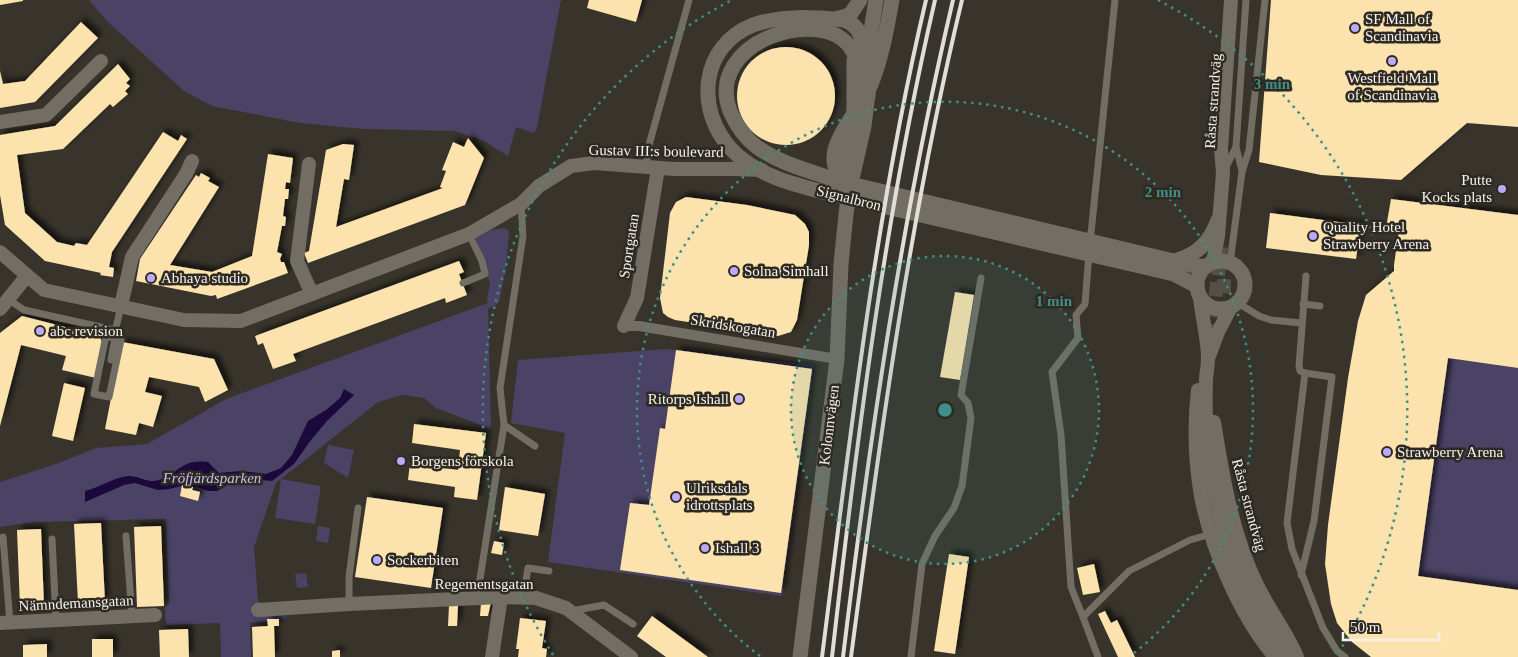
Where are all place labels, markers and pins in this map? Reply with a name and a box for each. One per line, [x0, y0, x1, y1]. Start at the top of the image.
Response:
place label: SF Mall of Scandinavia [1365, 11, 1439, 44]
marker: SF Mall of Scandinavia [1349, 22, 1361, 34]
marker: Westfield Mall of Scandinavia [1386, 55, 1398, 67]
place label: Westfield Mall of Scandinavia [1347, 70, 1437, 103]
place label: Putte Kocks plats [1422, 172, 1492, 205]
marker: Putte Kocks plats [1496, 183, 1508, 195]
place label: Quality Hotel Strawberry Arena [1323, 219, 1430, 252]
marker: Quality Hotel Strawberry Arena [1307, 230, 1319, 242]
place label: Solna Simhall [744, 263, 829, 279]
marker: Solna Simhall [728, 265, 740, 277]
place label: Abhaya studio [161, 270, 248, 286]
marker: Abhaya studio [145, 272, 157, 284]
place label: abc revision [50, 323, 123, 339]
marker: abc revision [34, 325, 46, 337]
place label: Ritorps Ishall [648, 391, 729, 407]
marker: Ritorps Ishall [733, 393, 745, 405]
centre of rings [936, 401, 954, 419]
place label: Strawberry Arena [1397, 444, 1504, 460]
marker: Strawberry Arena [1381, 446, 1393, 458]
place label: Borgens förskola [411, 453, 514, 469]
marker: Borgens förskola [395, 455, 407, 467]
place label: Ulriksdals idrottsplats [686, 480, 753, 513]
marker: Ulriksdals idrottsplats [670, 491, 682, 503]
place label: Ishall 3 [715, 540, 760, 556]
marker: Ishall 3 [699, 542, 711, 554]
place label: Sockerbiten [387, 552, 459, 568]
marker: Sockerbiten [371, 554, 383, 566]

